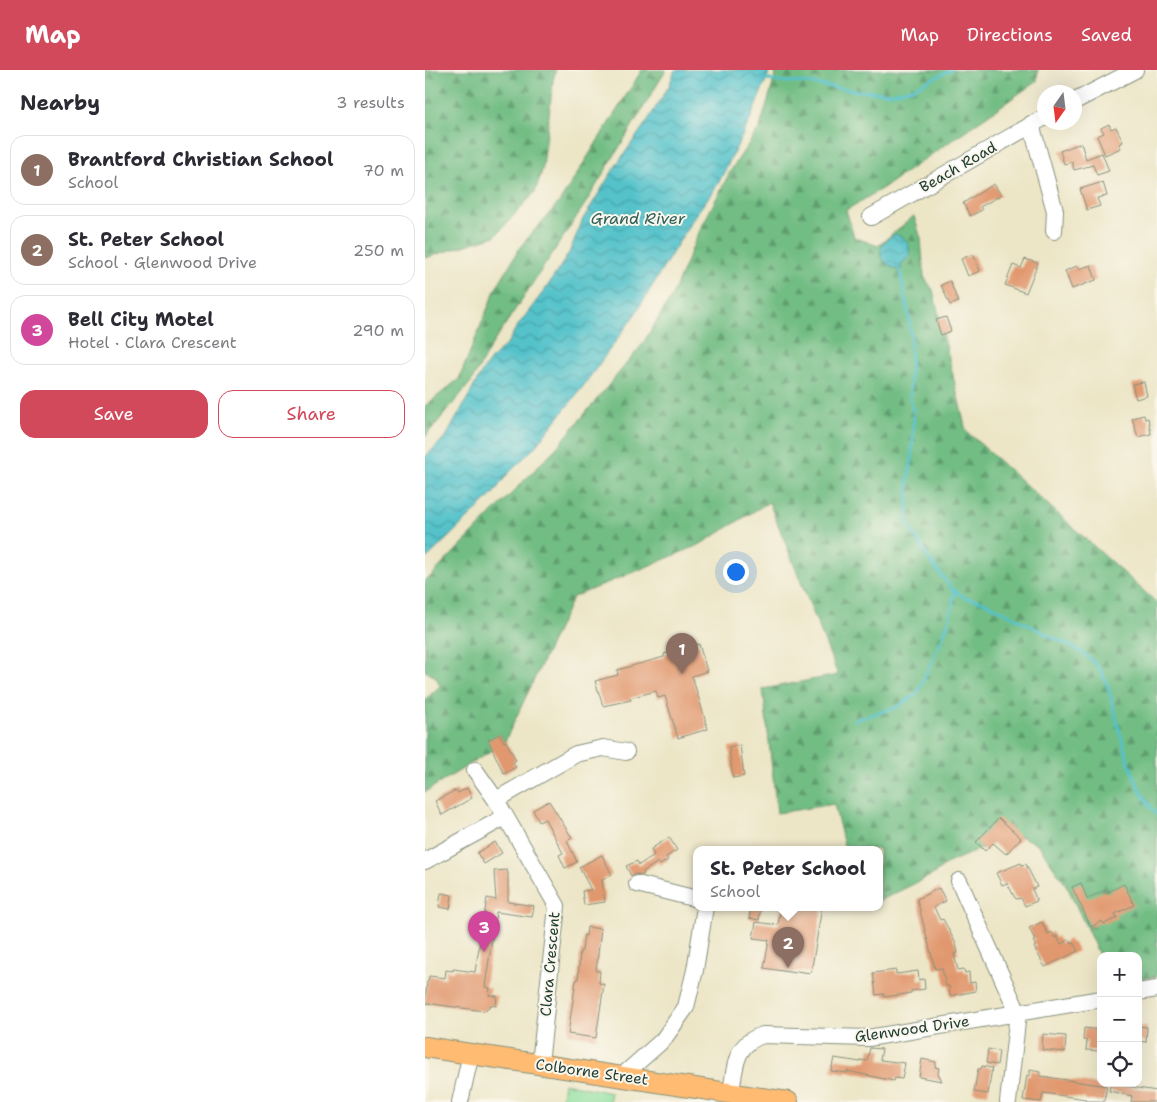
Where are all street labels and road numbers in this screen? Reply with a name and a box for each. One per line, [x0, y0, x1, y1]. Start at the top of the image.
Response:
street label: Beach Road [916, 137, 1001, 197]
street label: Clara Crescent [535, 911, 565, 1017]
street label: Glenwood Drive [853, 1011, 971, 1047]
street label: Colborne Street [534, 1054, 650, 1090]

